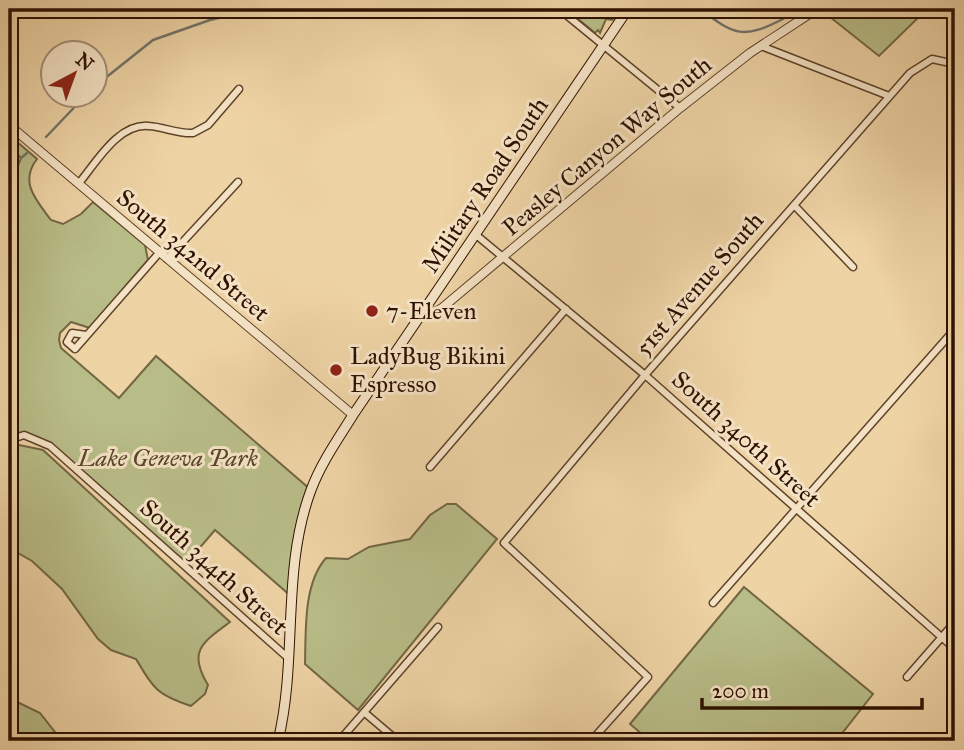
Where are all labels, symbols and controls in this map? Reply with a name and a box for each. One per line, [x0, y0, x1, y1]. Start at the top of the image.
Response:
north arrow [38, 38, 108, 108]
text: N [71, 48, 98, 76]
street label: Peasley Canyon Way South [496, 50, 718, 242]
street label: Military Road South [415, 91, 555, 279]
street label: South 342nd Street [110, 182, 276, 328]
street label: 51st Avenue South [628, 206, 770, 362]
place label: 7-Eleven [386, 296, 476, 326]
marker: 7-Eleven [364, 303, 380, 319]
place label: LadyBug Bikini Espresso [350, 341, 506, 399]
marker: LadyBug Bikini Espresso [328, 362, 344, 378]
street label: South 340th Street [666, 364, 827, 514]
park label: Lake Geneva Park [77, 443, 258, 473]
street label: South 344th Street [134, 493, 295, 642]
scale bar [702, 666, 922, 710]
text: 200 m [712, 678, 769, 704]

